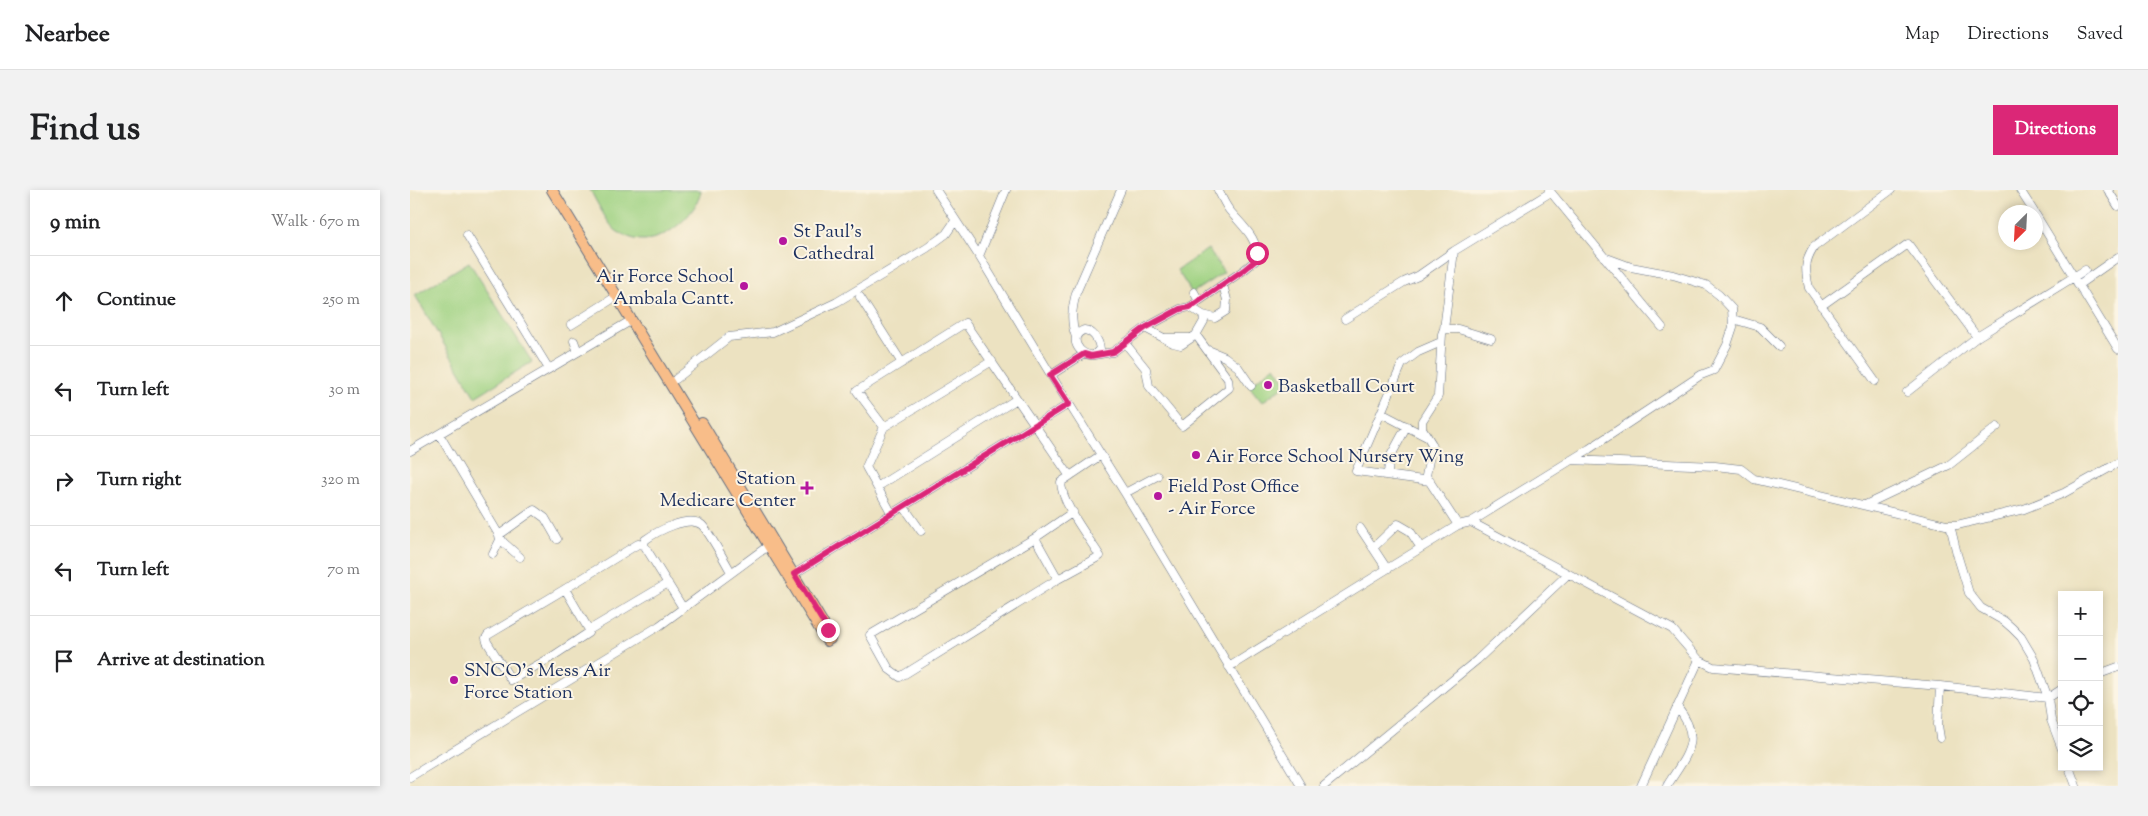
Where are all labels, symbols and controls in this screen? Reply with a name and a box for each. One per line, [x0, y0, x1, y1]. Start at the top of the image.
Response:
text: Nearbee [25, 18, 110, 52]
text: Map [1905, 22, 1940, 48]
text: Directions [1968, 22, 2049, 48]
text: Saved [2077, 22, 2123, 48]
text: Find us [30, 105, 140, 156]
button: Directions [1993, 105, 2118, 155]
north arrow [1998, 205, 2043, 250]
text: 9 min [50, 208, 100, 238]
text: Walk · 670 m [271, 211, 360, 234]
place label: St Paul's Cathedral [793, 219, 875, 268]
marker: St Paul's Cathedral [777, 235, 789, 247]
route start [1246, 242, 1269, 265]
place label: Air Force School Ambala Cantt. [596, 264, 734, 313]
marker: Air Force School Ambala Cantt. [738, 280, 750, 292]
icon: ahead [50, 287, 78, 315]
text: Continue [97, 287, 176, 314]
text: 250 m [322, 289, 360, 312]
place label: Basketball Court [1278, 374, 1415, 401]
icon: left [50, 377, 78, 405]
text: Turn left [97, 377, 169, 404]
text: 30 m [329, 379, 360, 402]
marker: Basketball Court [1262, 379, 1274, 391]
place label: Air Force School Nursery Wing [1206, 444, 1464, 471]
marker: Air Force School Nursery Wing [1190, 449, 1202, 461]
place label: Station Medicare Center [660, 466, 796, 515]
icon: right [50, 467, 78, 495]
text: Turn right [97, 467, 181, 494]
text: 320 m [321, 469, 360, 492]
place label: Field Post Office - Air Force [1168, 474, 1300, 523]
marker: Station Medicare Center [800, 481, 814, 495]
marker: Field Post Office - Air Force [1152, 490, 1164, 502]
icon: left [50, 557, 78, 585]
text: Turn left [97, 557, 169, 584]
text: 70 m [327, 559, 360, 582]
map controls [2058, 591, 2103, 771]
button: + [2058, 591, 2103, 636]
route end [817, 619, 840, 642]
button: − [2058, 636, 2103, 681]
icon: arrive [50, 647, 78, 675]
text: Arrive at destination [97, 647, 265, 674]
place label: SNCO's Mess Air Force Station [464, 658, 611, 707]
marker: SNCO's Mess Air Force Station [448, 674, 460, 686]
button: locate [2058, 681, 2103, 726]
button: layers [2058, 726, 2103, 771]

